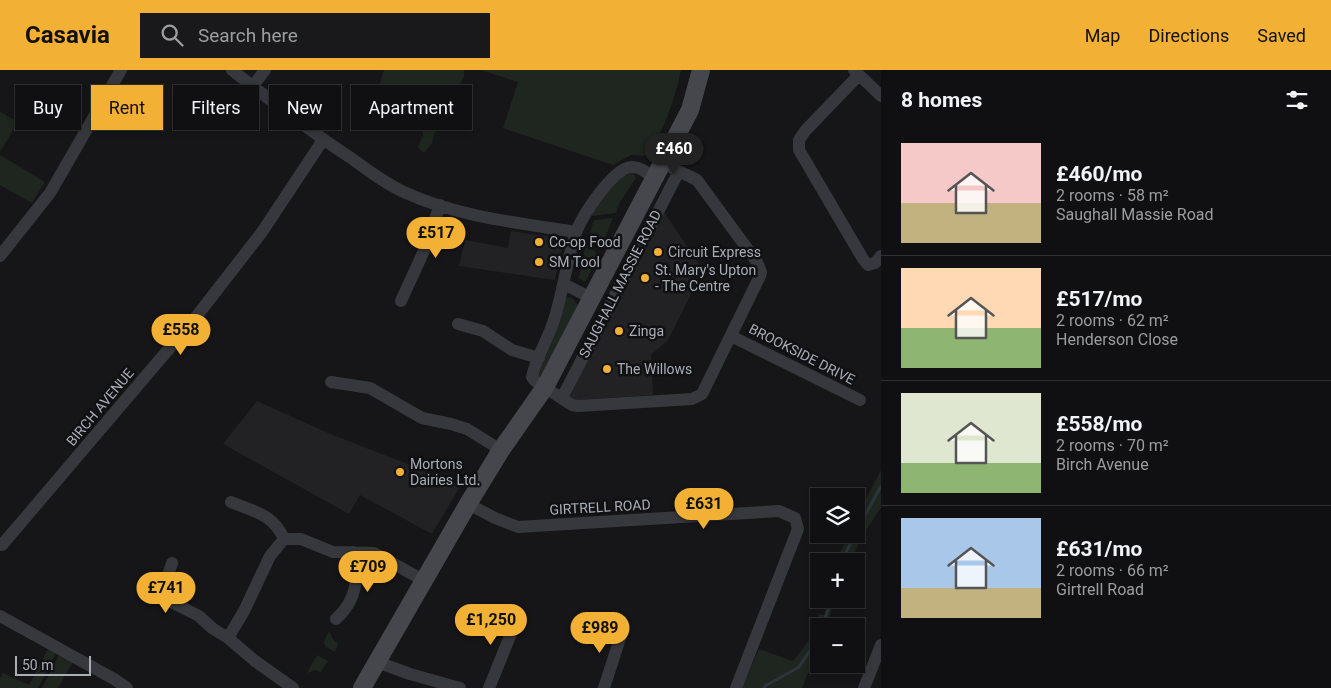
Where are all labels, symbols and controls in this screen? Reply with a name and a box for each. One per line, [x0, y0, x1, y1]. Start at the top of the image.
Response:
search box [140, 13, 490, 58]
text: Casavia [25, 21, 110, 49]
icon: search [158, 21, 186, 49]
text: Search here [198, 24, 298, 47]
text: Map [1085, 25, 1120, 46]
text: Directions [1148, 25, 1229, 46]
text: Saved [1257, 25, 1306, 46]
chip: Buy [15, 85, 81, 130]
chip: Rent [91, 85, 163, 130]
chip: Filters [173, 85, 259, 130]
chip: New [269, 85, 341, 130]
chip: Apartment [351, 85, 472, 130]
icon: filters [1283, 86, 1311, 114]
text: 8 homes [901, 88, 982, 112]
pin: £460 [644, 132, 704, 175]
text: £460 [655, 139, 693, 158]
text: £460/mo [1056, 162, 1142, 186]
icon: home [941, 163, 1001, 223]
text: 2 rooms · 58 m² [1056, 186, 1169, 205]
text: Saughall Massie Road [1056, 205, 1214, 224]
street label: SAUGHALL MASSIE ROAD [576, 208, 664, 360]
pin: £517 [406, 216, 466, 259]
text: £517 [417, 223, 455, 242]
place label: Co-op Food [549, 234, 621, 250]
marker: Co-op Food [533, 236, 545, 248]
place label: Circuit Express [668, 244, 761, 260]
marker: Circuit Express [652, 246, 664, 258]
place label: SM Tool [549, 254, 600, 270]
marker: SM Tool [533, 256, 545, 268]
place label: St. Mary's Upton - The Centre [655, 262, 756, 294]
marker: St. Mary's Upton - The Centre [639, 272, 651, 284]
text: £517/mo [1056, 287, 1142, 311]
icon: home [941, 288, 1001, 348]
text: 2 rooms · 62 m² [1056, 311, 1169, 330]
pin: £558 [151, 314, 211, 356]
text: £558 [162, 320, 200, 339]
street label: BROOKSIDE DRIVE [746, 320, 858, 388]
place label: Zinga [629, 323, 664, 339]
marker: Zinga [613, 325, 625, 337]
text: Henderson Close [1056, 330, 1178, 349]
place label: The Willows [617, 361, 692, 377]
marker: The Willows [601, 363, 613, 375]
street label: BIRCH AVENUE [63, 365, 137, 449]
text: £558/mo [1056, 412, 1142, 436]
icon: home [941, 413, 1001, 473]
text: 2 rooms · 70 m² [1056, 436, 1169, 455]
text: Birch Avenue [1056, 455, 1149, 474]
place label: Mortons Dairies Ltd. [410, 456, 480, 488]
marker: Mortons Dairies Ltd. [394, 466, 406, 478]
pin: £631 [674, 488, 734, 530]
map controls [810, 488, 865, 673]
button: layers [810, 488, 865, 543]
text: £631 [685, 494, 723, 513]
street label: GIRTRELL ROAD [549, 496, 651, 518]
text: £631/mo [1056, 537, 1142, 561]
icon: home [941, 538, 1001, 598]
pin: £709 [338, 550, 398, 593]
button: + [810, 553, 865, 608]
text: £709 [349, 557, 387, 576]
text: 2 rooms · 66 m² [1056, 561, 1169, 580]
pin: £741 [136, 572, 196, 614]
text: £741 [147, 578, 185, 597]
text: Girtrell Road [1056, 580, 1144, 599]
pin: £1,250 [450, 604, 532, 646]
text: £1,250 [466, 610, 516, 629]
pin: £989 [570, 612, 630, 654]
text: £989 [581, 618, 619, 637]
button: − [810, 618, 865, 673]
scale bar [15, 653, 91, 676]
text: 50 m [22, 657, 54, 673]

